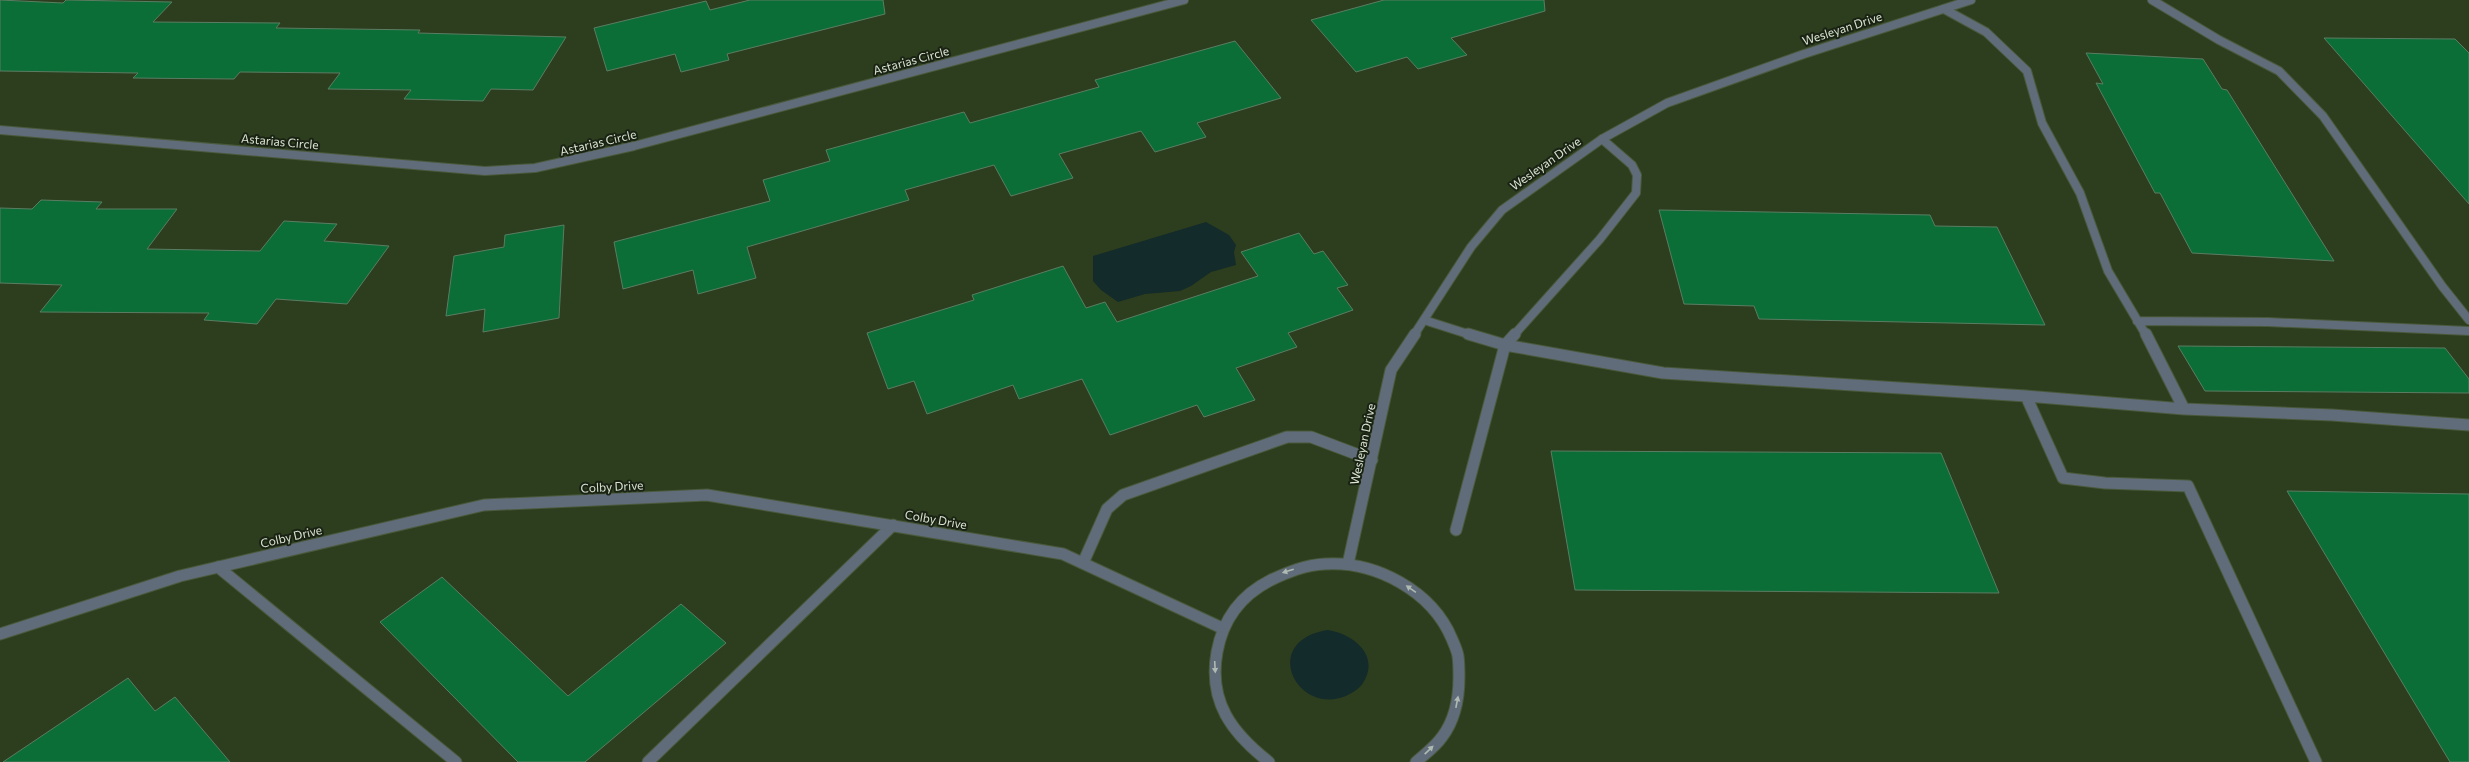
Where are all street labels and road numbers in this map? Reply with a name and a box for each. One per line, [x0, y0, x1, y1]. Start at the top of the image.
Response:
street label: Wesleyan Drive [1800, 9, 1884, 47]
street label: Astarias Circle [872, 43, 950, 77]
street label: Astarias Circle [558, 126, 638, 158]
street label: Astarias Circle [241, 131, 319, 151]
street label: Wesleyan Drive [1507, 133, 1583, 193]
street label: Wesleyan Drive [1347, 402, 1377, 486]
street label: Colby Drive [580, 477, 644, 495]
street label: Colby Drive [904, 507, 968, 531]
street label: Colby Drive [259, 522, 323, 550]

